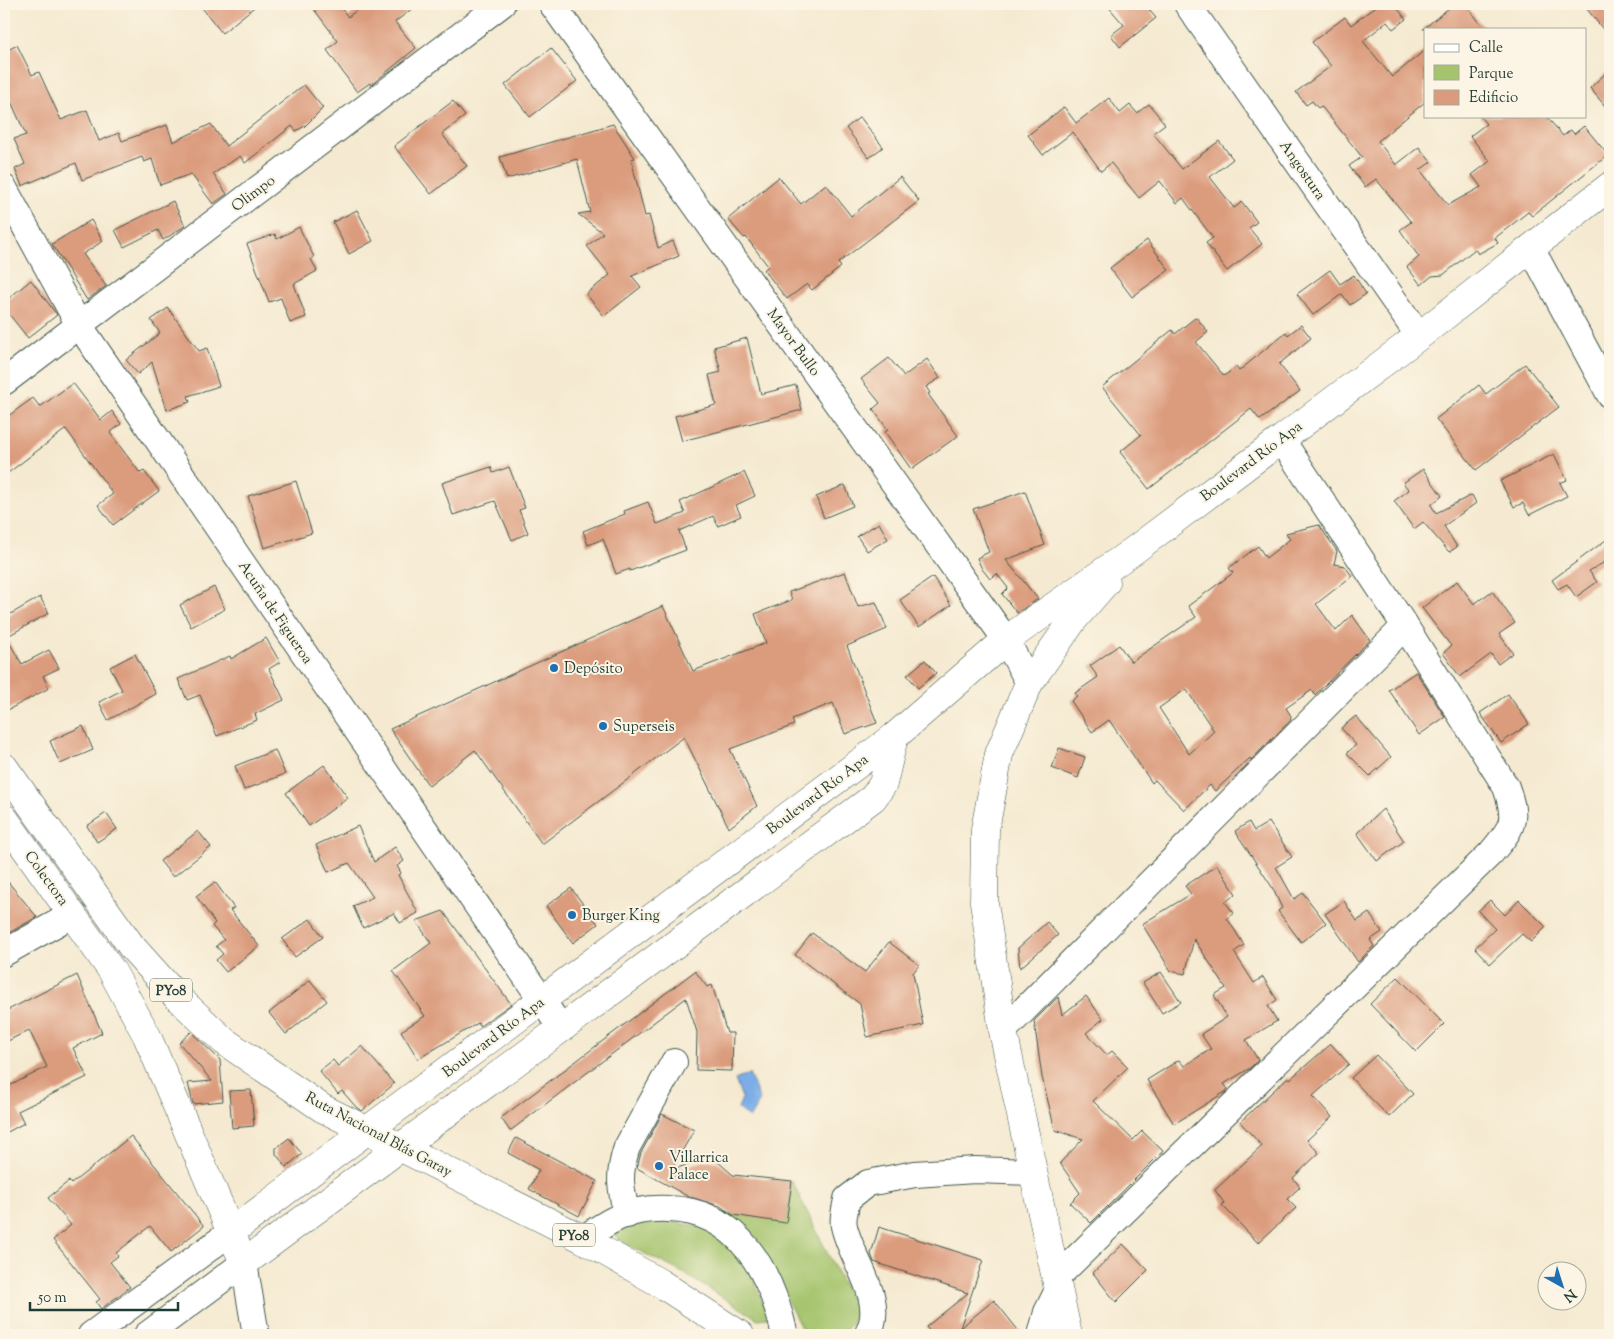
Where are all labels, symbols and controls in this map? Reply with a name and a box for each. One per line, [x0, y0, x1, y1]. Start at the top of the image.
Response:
legend [1424, 28, 1586, 118]
text: Calle [1469, 38, 1503, 59]
text: Parque [1469, 64, 1513, 85]
text: Edificio [1469, 88, 1518, 109]
street label: Angostura [1274, 137, 1330, 205]
street label: Olimpo [228, 171, 280, 218]
street label: Mayor Bullo [761, 305, 825, 381]
street label: Boulevard Río Apa [1197, 417, 1307, 507]
street label: Acuña de Figueroa [232, 557, 317, 669]
place label: Depósito [564, 659, 623, 680]
marker: Depósito [548, 662, 560, 674]
place label: Superseis [613, 717, 675, 738]
marker: Superseis [597, 720, 609, 732]
street label: Boulevard Río Apa [763, 750, 873, 840]
street label: Colectora [19, 847, 73, 911]
place label: Burger King [582, 906, 660, 927]
marker: Burger King [566, 909, 578, 921]
road number: PY08 [150, 978, 192, 1002]
street label: Boulevard Río Apa [439, 993, 549, 1083]
street label: Ruta Nacional Blás Garay [301, 1088, 456, 1183]
place label: Villarrica Palace [669, 1148, 729, 1186]
marker: Villarrica Palace [653, 1160, 665, 1172]
road number: PY08 [553, 1224, 595, 1246]
north arrow [1536, 1262, 1586, 1312]
scale bar [30, 1279, 178, 1311]
text: N [1558, 1283, 1580, 1306]
text: 50 m [37, 1288, 67, 1309]

